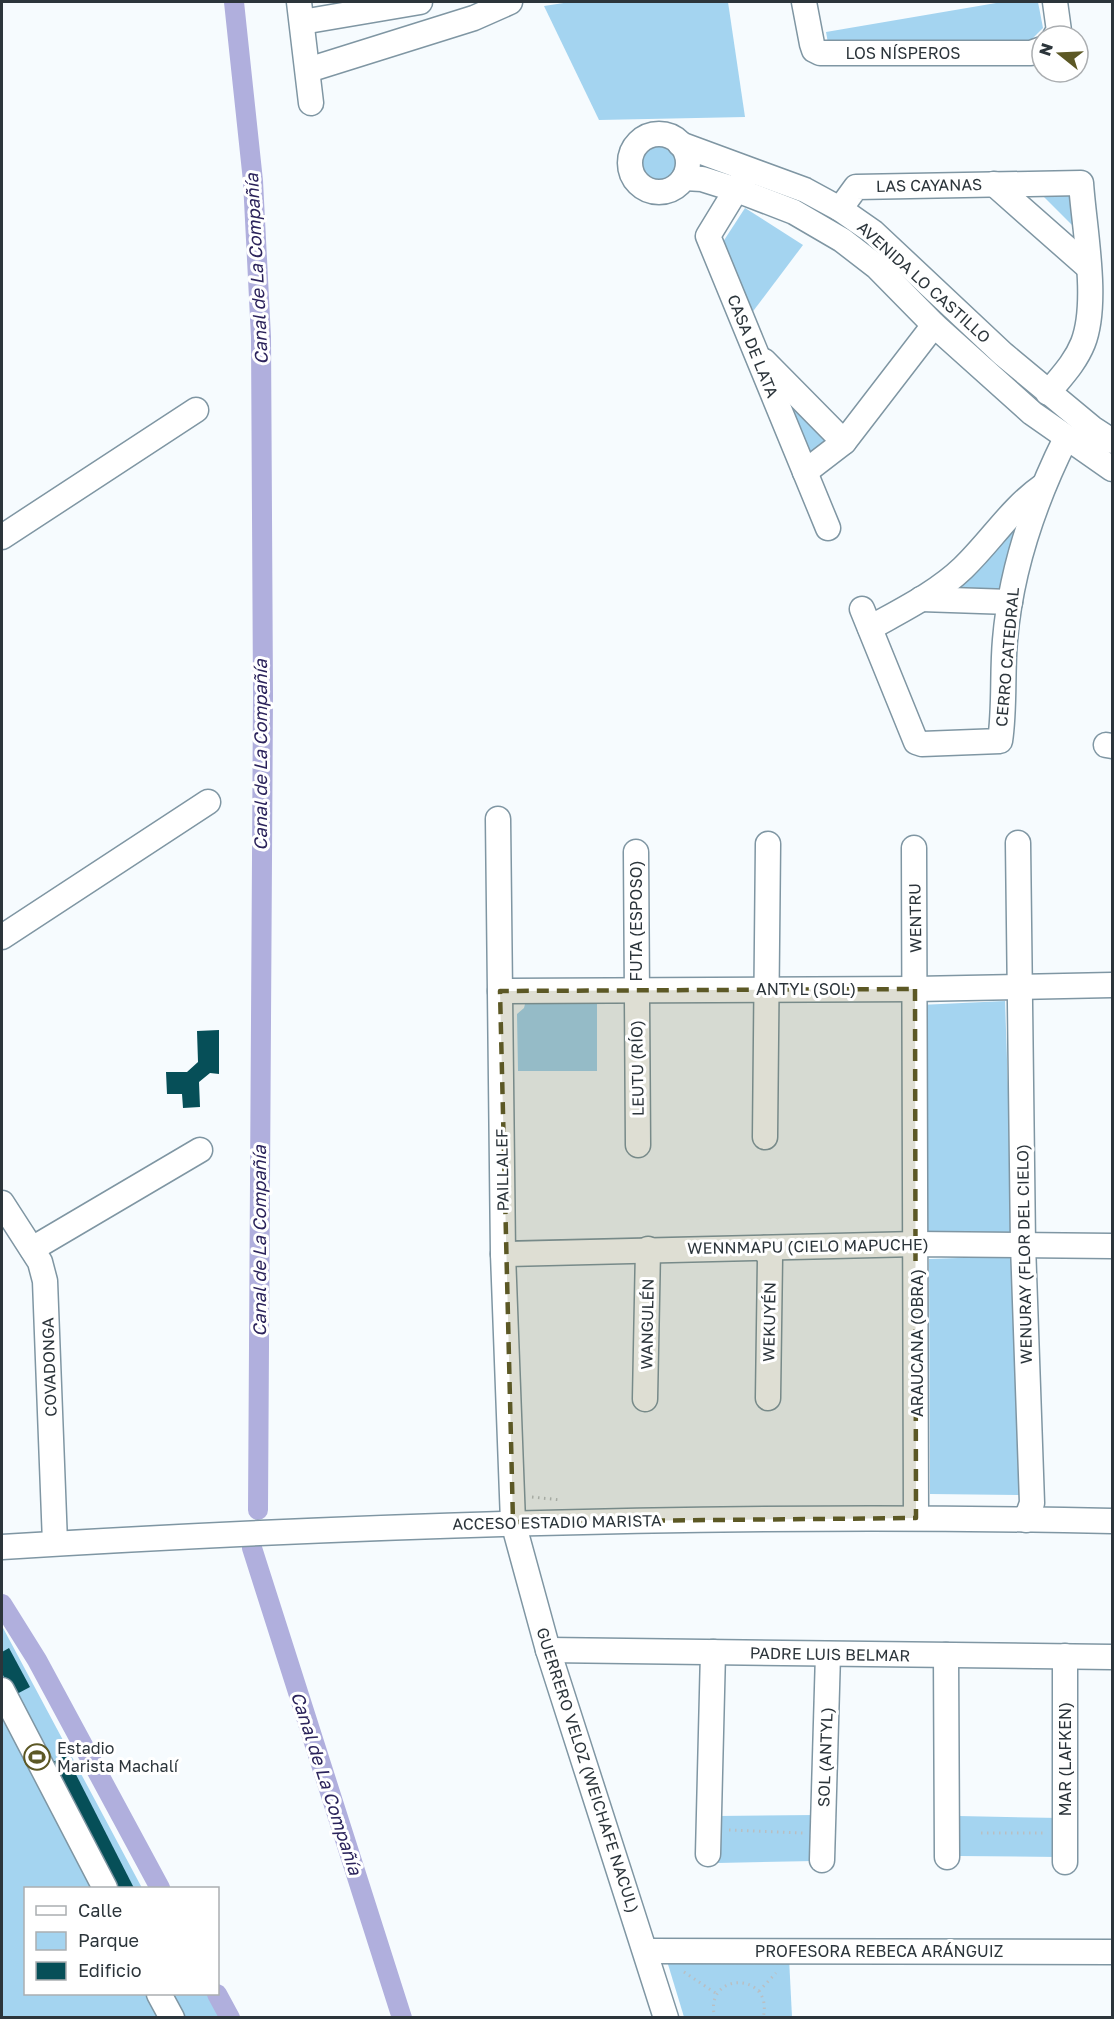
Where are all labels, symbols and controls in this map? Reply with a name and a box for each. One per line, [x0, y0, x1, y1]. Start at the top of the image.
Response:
north arrow [1030, 24, 1090, 84]
text: N [1034, 40, 1057, 58]
street label: LOS NÍSPEROS [845, 43, 961, 63]
water label: Canal de La Compañía [240, 172, 272, 365]
street label: LAS CAYANAS [876, 174, 982, 196]
street label: AVENIDA LO CASTILLO [853, 217, 995, 347]
street label: CASA DE LATA [723, 292, 783, 401]
street label: CERRO CATEDRAL [991, 586, 1023, 728]
water label: Canal de La Compañía [249, 659, 271, 851]
street label: FUTA (ESPOSO) [626, 860, 646, 982]
street label: WENTRU [904, 883, 926, 953]
street label: ANTYL (SOL) [756, 979, 856, 999]
street label: LEUTU (RÍO) [626, 1020, 648, 1116]
street label: PAILLALEF [491, 1128, 513, 1212]
street label: WENURAY (FLOR DEL CIELO) [1012, 1144, 1036, 1364]
water label: Canal de La Compañía [248, 1145, 270, 1337]
street label: WENNMAPU (CIELO MAPUCHE) [687, 1234, 929, 1258]
street label: ARAUCANA (OBRA) [907, 1269, 927, 1417]
street label: WANGULÉN [636, 1278, 658, 1370]
street label: WEKUYÉN [758, 1282, 780, 1362]
street label: COVADONGA [37, 1317, 61, 1417]
street label: ACCESO ESTADIO MARISTA [452, 1510, 662, 1534]
street label: GUERRERO VELOZ (WEICHAFE NACUL) [532, 1625, 644, 1915]
street label: PADRE LUIS BELMAR [750, 1643, 910, 1665]
water label: Canal de La Compañía [287, 1689, 367, 1878]
street label: MAR (LAFKEN) [1055, 1702, 1075, 1816]
street label: SOL (ANTYL) [813, 1707, 837, 1807]
place label: Estadio Marista Machalí [57, 1738, 180, 1776]
sports icon: Estadio Marista Machalí [22, 1742, 52, 1772]
legend [24, 1887, 219, 1995]
text: Calle [78, 1899, 122, 1921]
text: Parque [78, 1929, 139, 1951]
street label: PROFESORA REBECA ARÁNGUIZ [755, 1941, 1003, 1961]
text: Edificio [78, 1959, 142, 1981]

